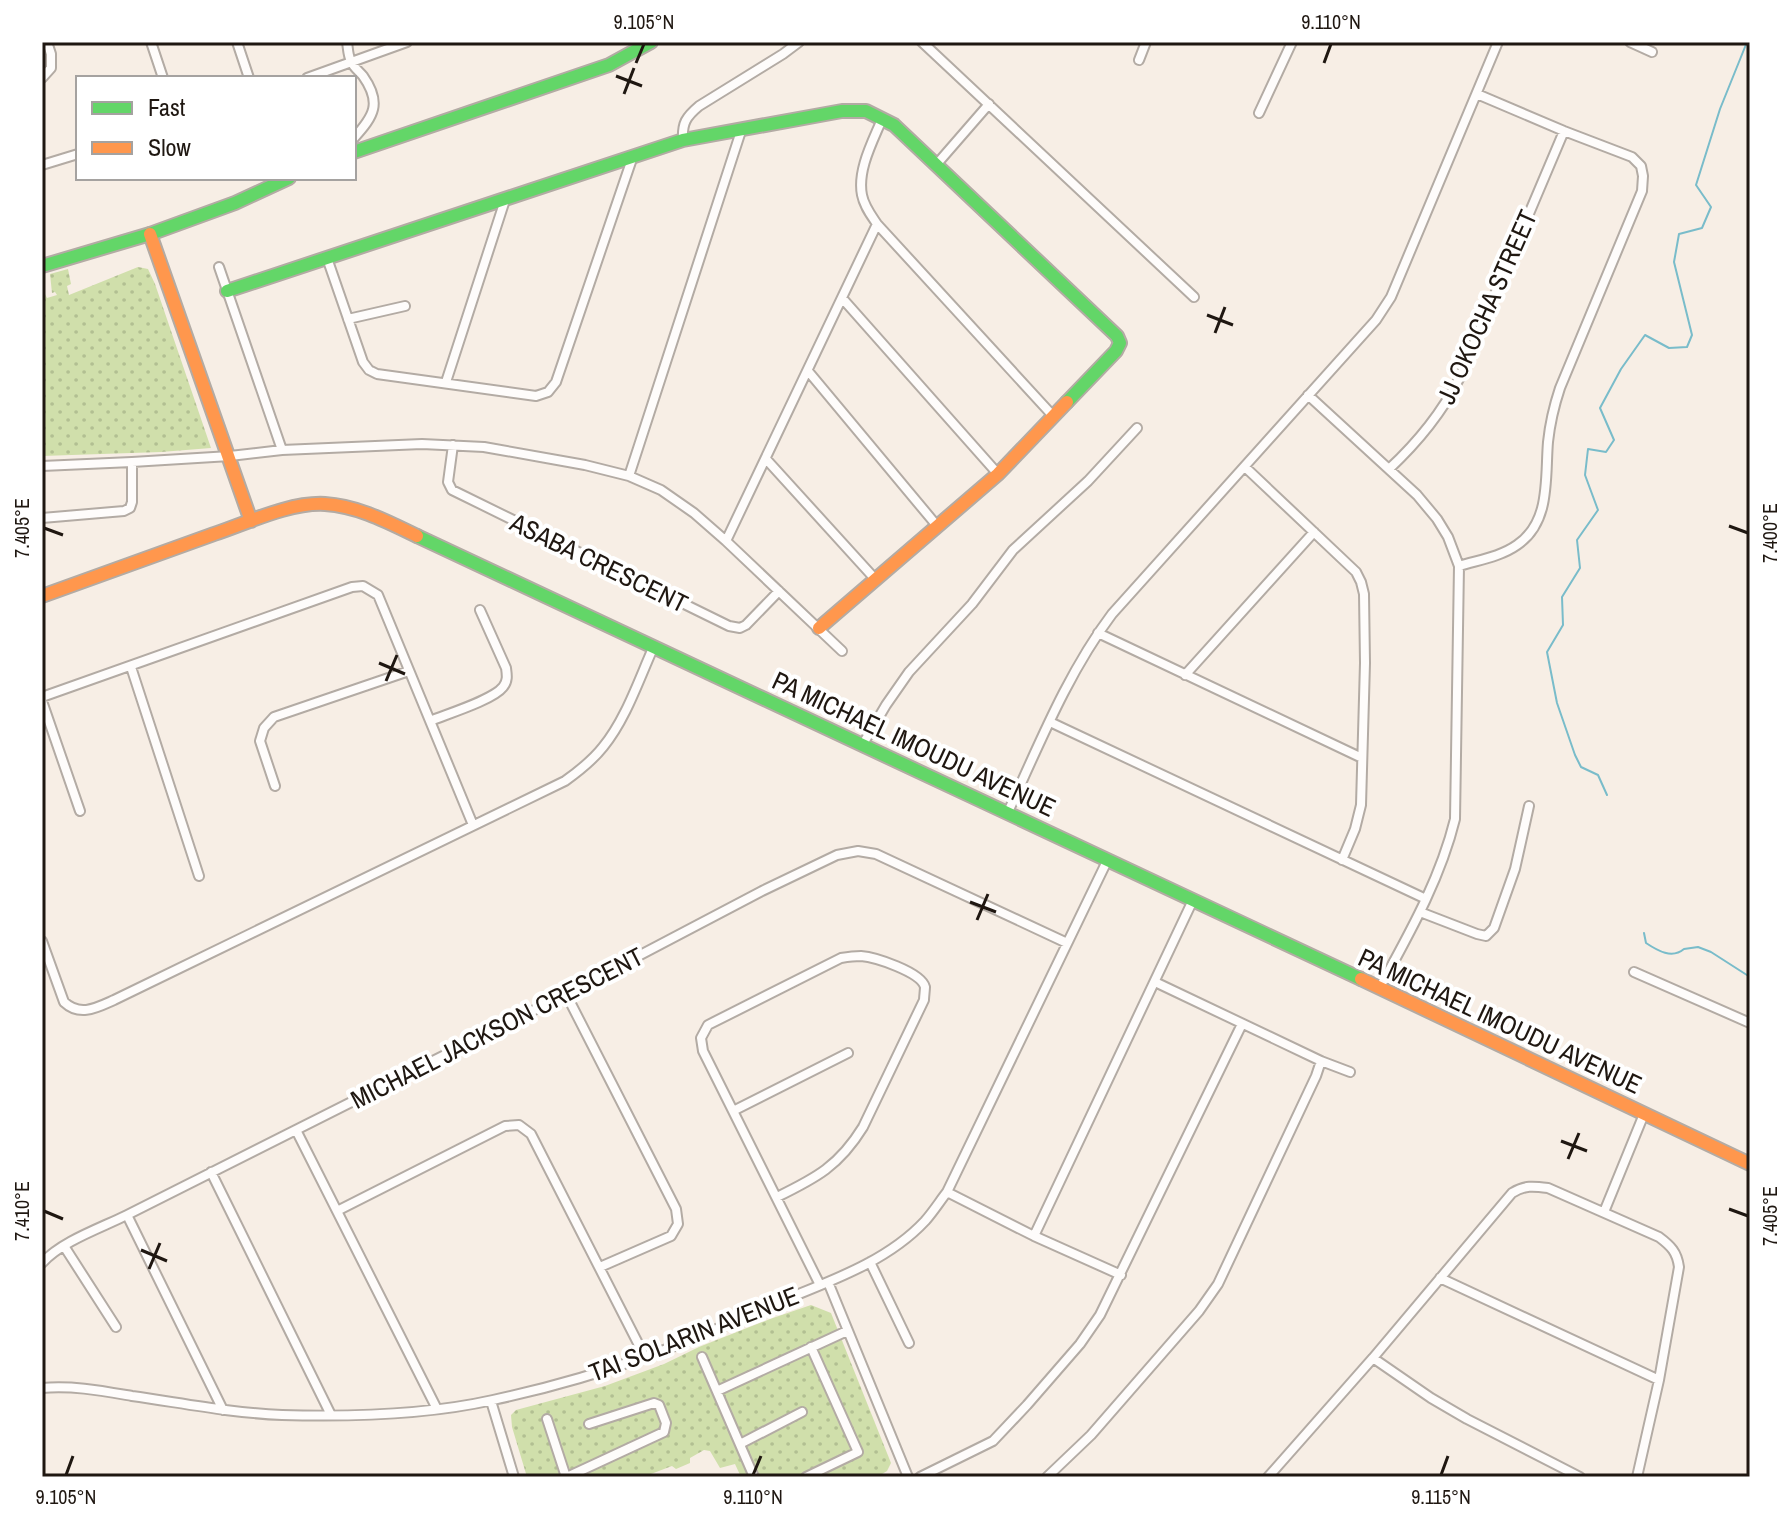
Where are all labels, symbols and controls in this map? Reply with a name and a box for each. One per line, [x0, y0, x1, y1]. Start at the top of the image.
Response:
text: 9.105°N [614, 8, 674, 35]
text: 9.110°N [1301, 8, 1361, 35]
legend [76, 76, 356, 180]
text: Fast [148, 91, 186, 123]
text: Slow [148, 131, 191, 163]
street label: JJ OKOCHA STREET [1428, 204, 1545, 409]
text: 7.405°E [8, 498, 35, 558]
text: 7.400°E [1756, 503, 1783, 563]
street label: ASABA CRESCENT [504, 504, 694, 621]
street label: PA MICHAEL IMOUDU AVENUE [767, 662, 1062, 825]
street label: MICHAEL JACKSON CRESCENT [345, 938, 649, 1117]
street label: PA MICHAEL IMOUDU AVENUE [1353, 939, 1648, 1102]
text: 7.410°E [8, 1181, 35, 1241]
text: 7.405°E [1756, 1186, 1783, 1246]
street label: TAI SOLARIN AVENUE [584, 1277, 804, 1390]
text: 9.105°N [36, 1483, 96, 1510]
text: 9.110°N [723, 1483, 783, 1510]
text: 9.115°N [1411, 1483, 1471, 1510]

